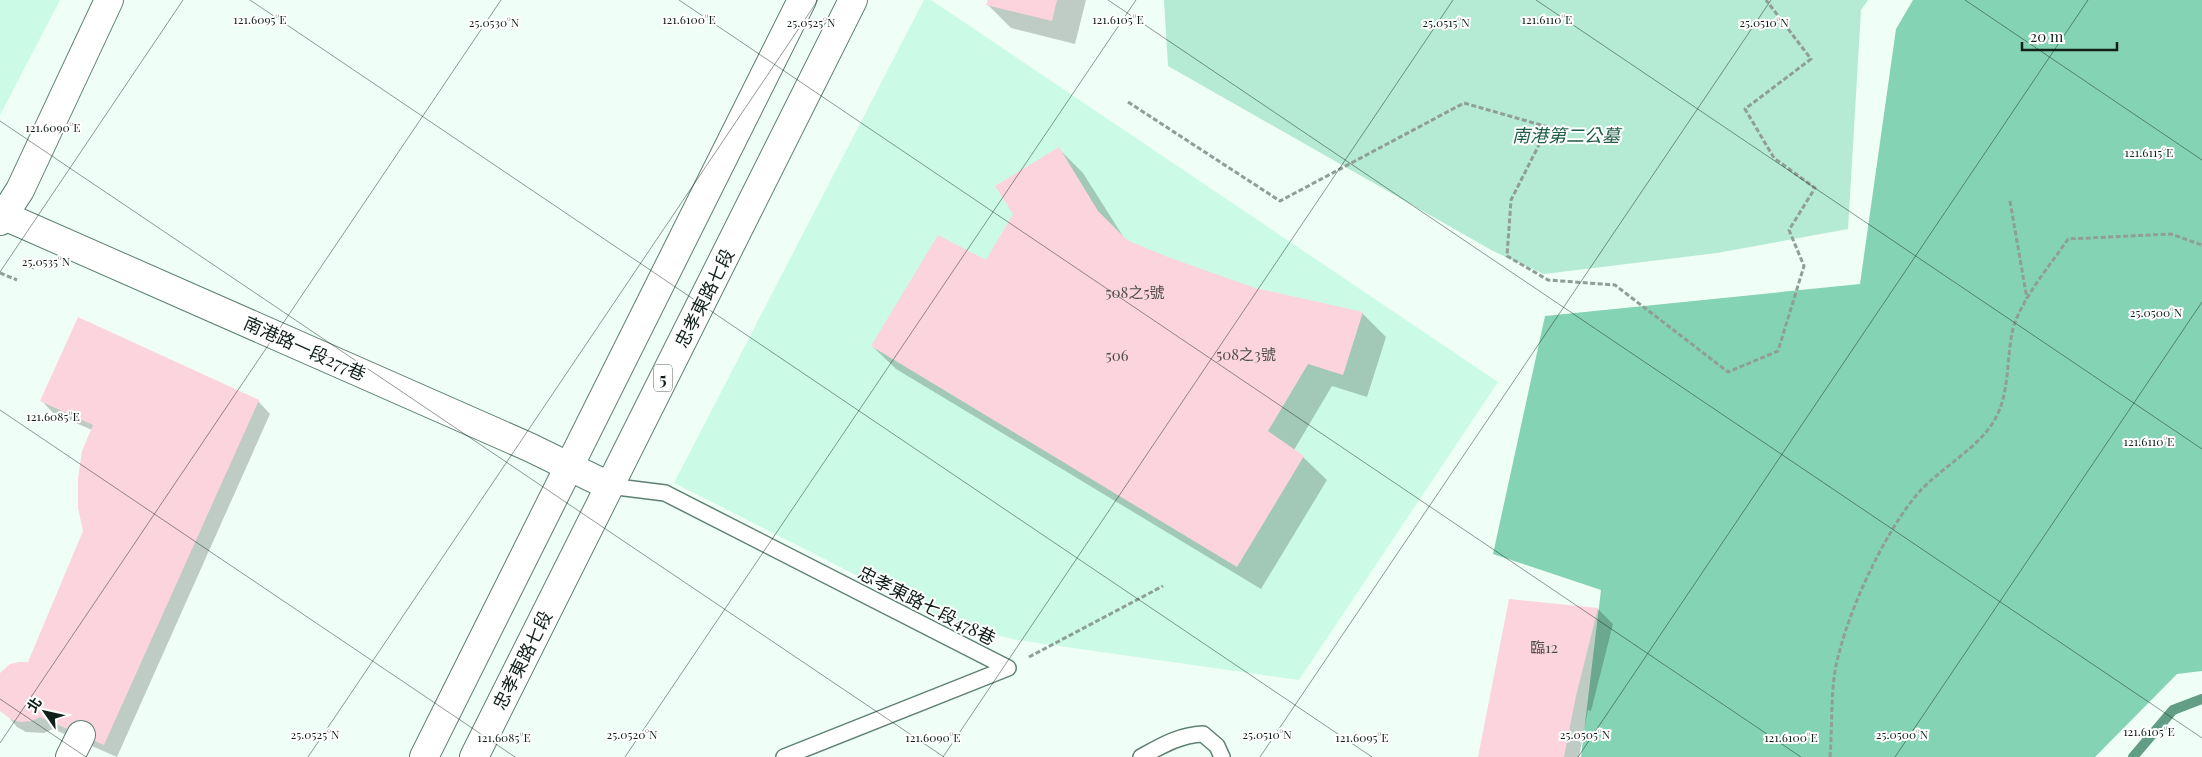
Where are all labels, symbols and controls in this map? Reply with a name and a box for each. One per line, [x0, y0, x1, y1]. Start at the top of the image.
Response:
text: 121.6095°E [233, 11, 287, 27]
text: 121.6100°E [662, 11, 716, 27]
text: 121.6105°E [1092, 11, 1144, 27]
text: 121.6110°E [1522, 11, 1572, 27]
text: 25.0530°N [469, 14, 520, 30]
text: 25.0525°N [786, 14, 836, 30]
text: 25.0515°N [1422, 14, 1470, 30]
text: 25.0510°N [1739, 14, 1789, 30]
scale bar [2022, 20, 2117, 52]
text: 20 m [2030, 26, 2064, 46]
text: 121.6090°E [25, 119, 81, 135]
park label: 南港第二公墓 [1512, 123, 1623, 147]
text: 121.6115°E [2125, 144, 2173, 160]
street label: 忠孝東路七段 [669, 244, 739, 352]
text: 25.0535°N [22, 253, 71, 269]
house number: 508之5號 [1105, 282, 1165, 302]
text: 25.0500°N [2130, 304, 2183, 320]
street label: 南港路一段277巷 [240, 310, 370, 386]
house number: 508之3號 [1216, 344, 1276, 364]
house number: 506 [1106, 345, 1129, 365]
road number: 5 [654, 364, 672, 392]
text: 121.6085°E [26, 408, 80, 424]
text: 121.6110°E [2124, 433, 2174, 449]
street label: 忠孝東路七段478巷 [854, 560, 1000, 650]
street label: 忠孝東路七段 [487, 606, 557, 714]
house number: 臨12 [1530, 637, 1558, 657]
north arrow [20, 687, 70, 737]
text: 北 [22, 693, 46, 716]
text: 121.6105°E [2123, 723, 2175, 739]
text: 25.0525°N [290, 726, 340, 742]
text: 25.0520°N [607, 726, 658, 742]
text: 25.0510°N [1242, 726, 1292, 742]
text: 25.0505°N [1560, 726, 1611, 742]
text: 25.0500°N [1876, 726, 1929, 742]
text: 121.6085°E [477, 729, 531, 745]
text: 121.6090°E [905, 729, 961, 745]
text: 121.6095°E [1335, 729, 1389, 745]
text: 121.6100°E [1764, 729, 1818, 745]

